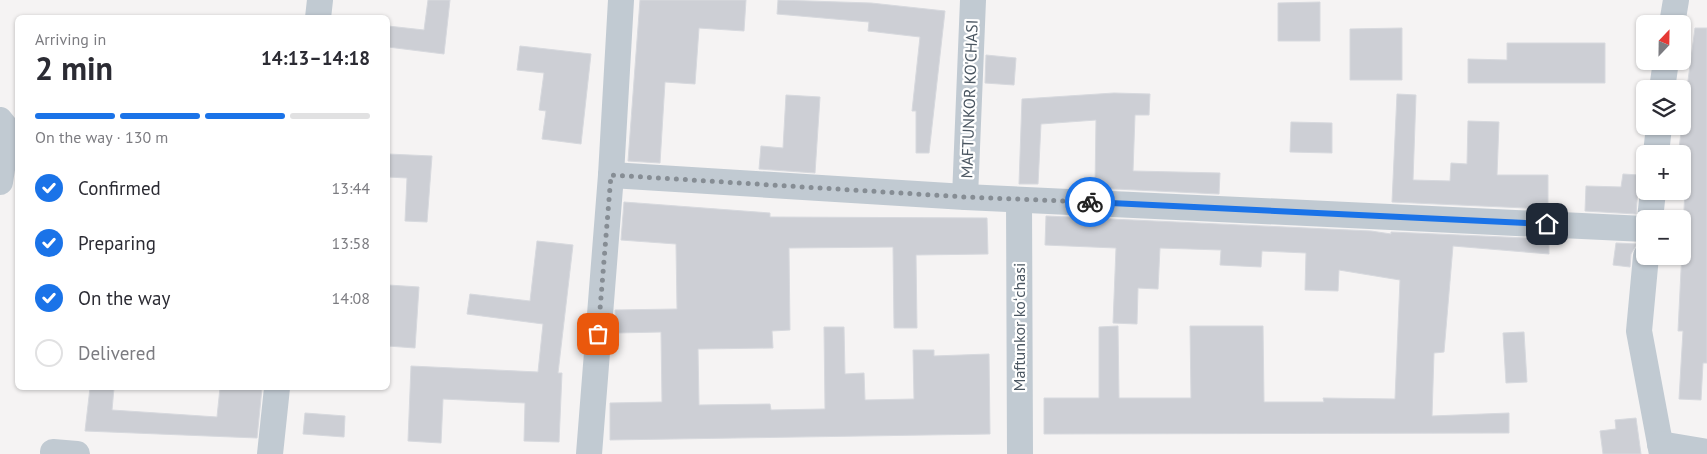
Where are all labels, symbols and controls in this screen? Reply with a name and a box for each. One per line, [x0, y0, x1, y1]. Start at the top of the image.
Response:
north arrow [1636, 15, 1691, 70]
map controls [1636, 15, 1691, 265]
street label: MAFTUNKOR KO'CHASI [956, 19, 982, 179]
text: Arriving in [35, 29, 106, 49]
text: 14:13–14:18 [261, 46, 370, 70]
text: 2 min [35, 47, 113, 89]
button: layers [1636, 80, 1691, 135]
text: On the way · 130 m [35, 127, 168, 147]
button: + [1636, 145, 1691, 200]
icon: check [35, 174, 63, 202]
text: Confirmed [78, 176, 161, 200]
courier [1065, 177, 1115, 227]
text: 13:44 [332, 178, 370, 198]
icon: bike [1076, 188, 1104, 216]
pin [1526, 203, 1568, 245]
icon: home [1533, 210, 1561, 238]
button: − [1636, 210, 1691, 265]
icon: check [35, 229, 63, 257]
text: Preparing [78, 231, 156, 255]
text: 13:58 [332, 233, 370, 253]
street label: Maftunkor koʻchasi [1009, 263, 1029, 391]
icon: check [35, 284, 63, 312]
text: On the way [78, 286, 170, 310]
text: 14:08 [332, 288, 370, 308]
pin [577, 313, 619, 355]
icon: bag [584, 320, 612, 348]
text: Delivered [78, 341, 156, 365]

